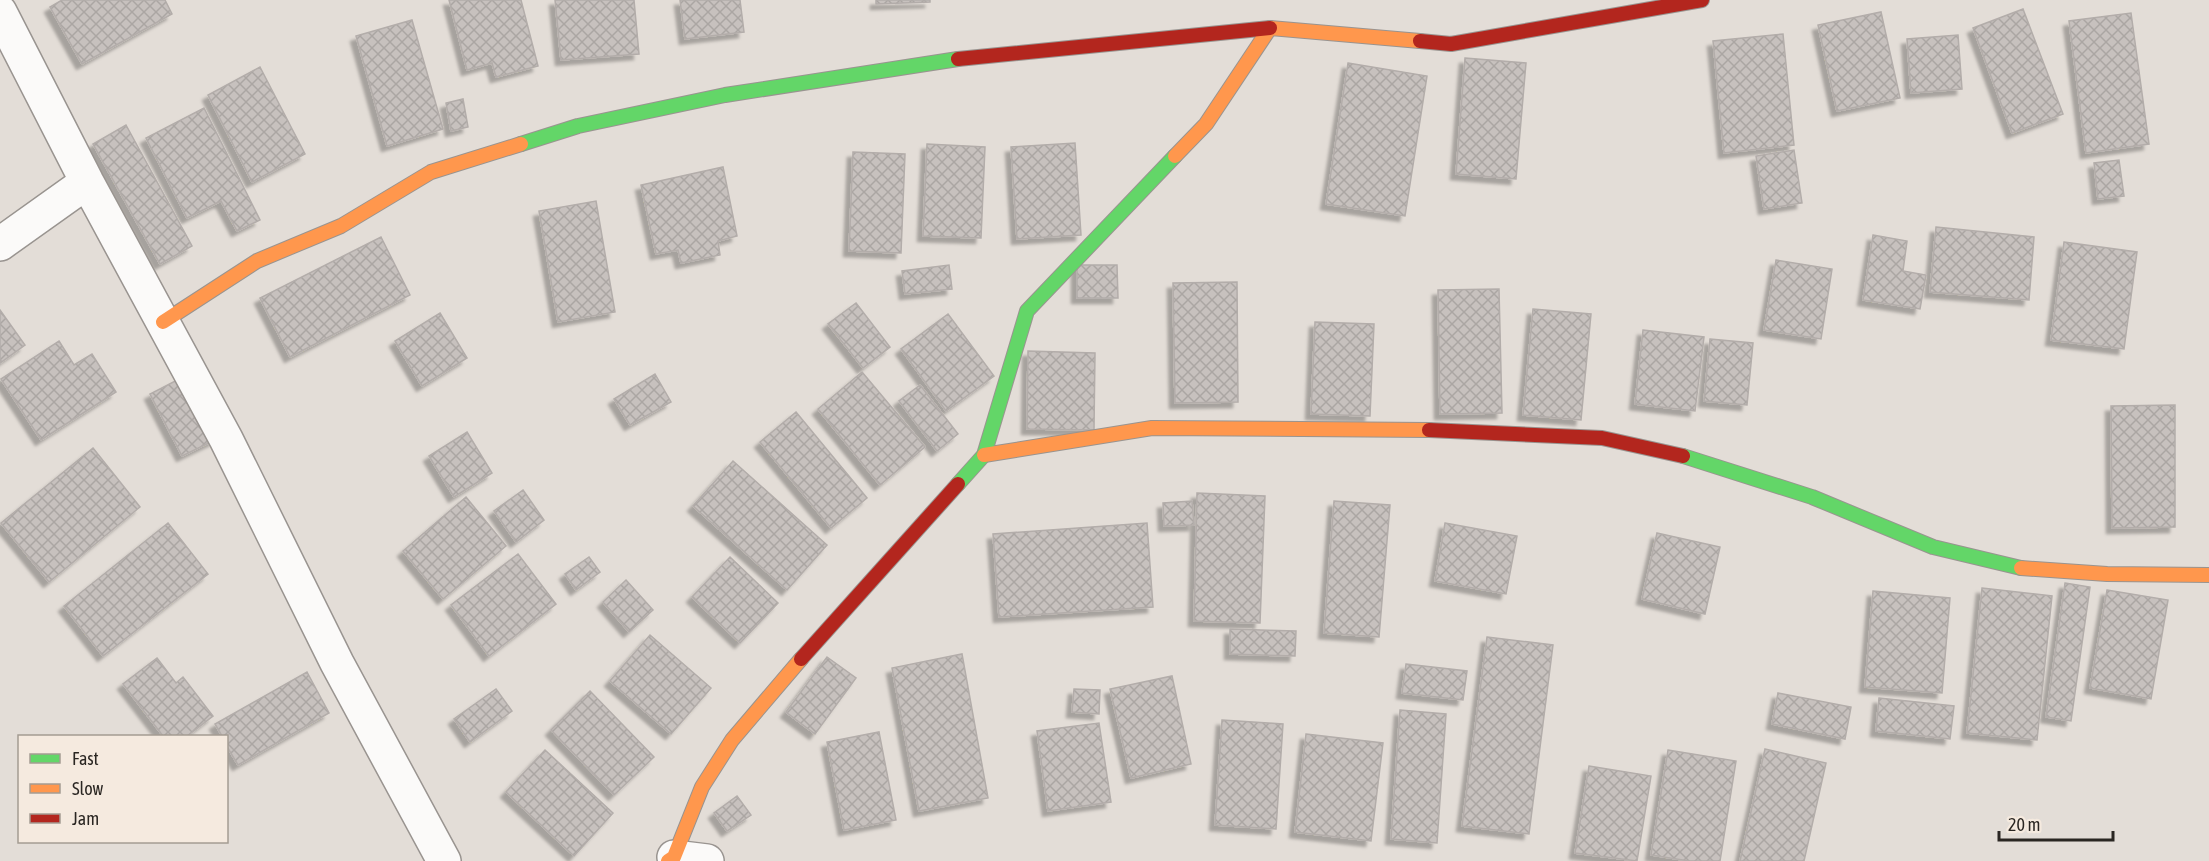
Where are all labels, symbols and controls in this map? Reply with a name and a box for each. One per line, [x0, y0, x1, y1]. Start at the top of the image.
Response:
legend [18, 735, 228, 843]
text: Fast [72, 748, 99, 769]
text: Slow [72, 778, 103, 799]
scale bar [1999, 804, 2113, 842]
text: Jam [72, 808, 99, 829]
text: 20 m [2008, 814, 2040, 835]

